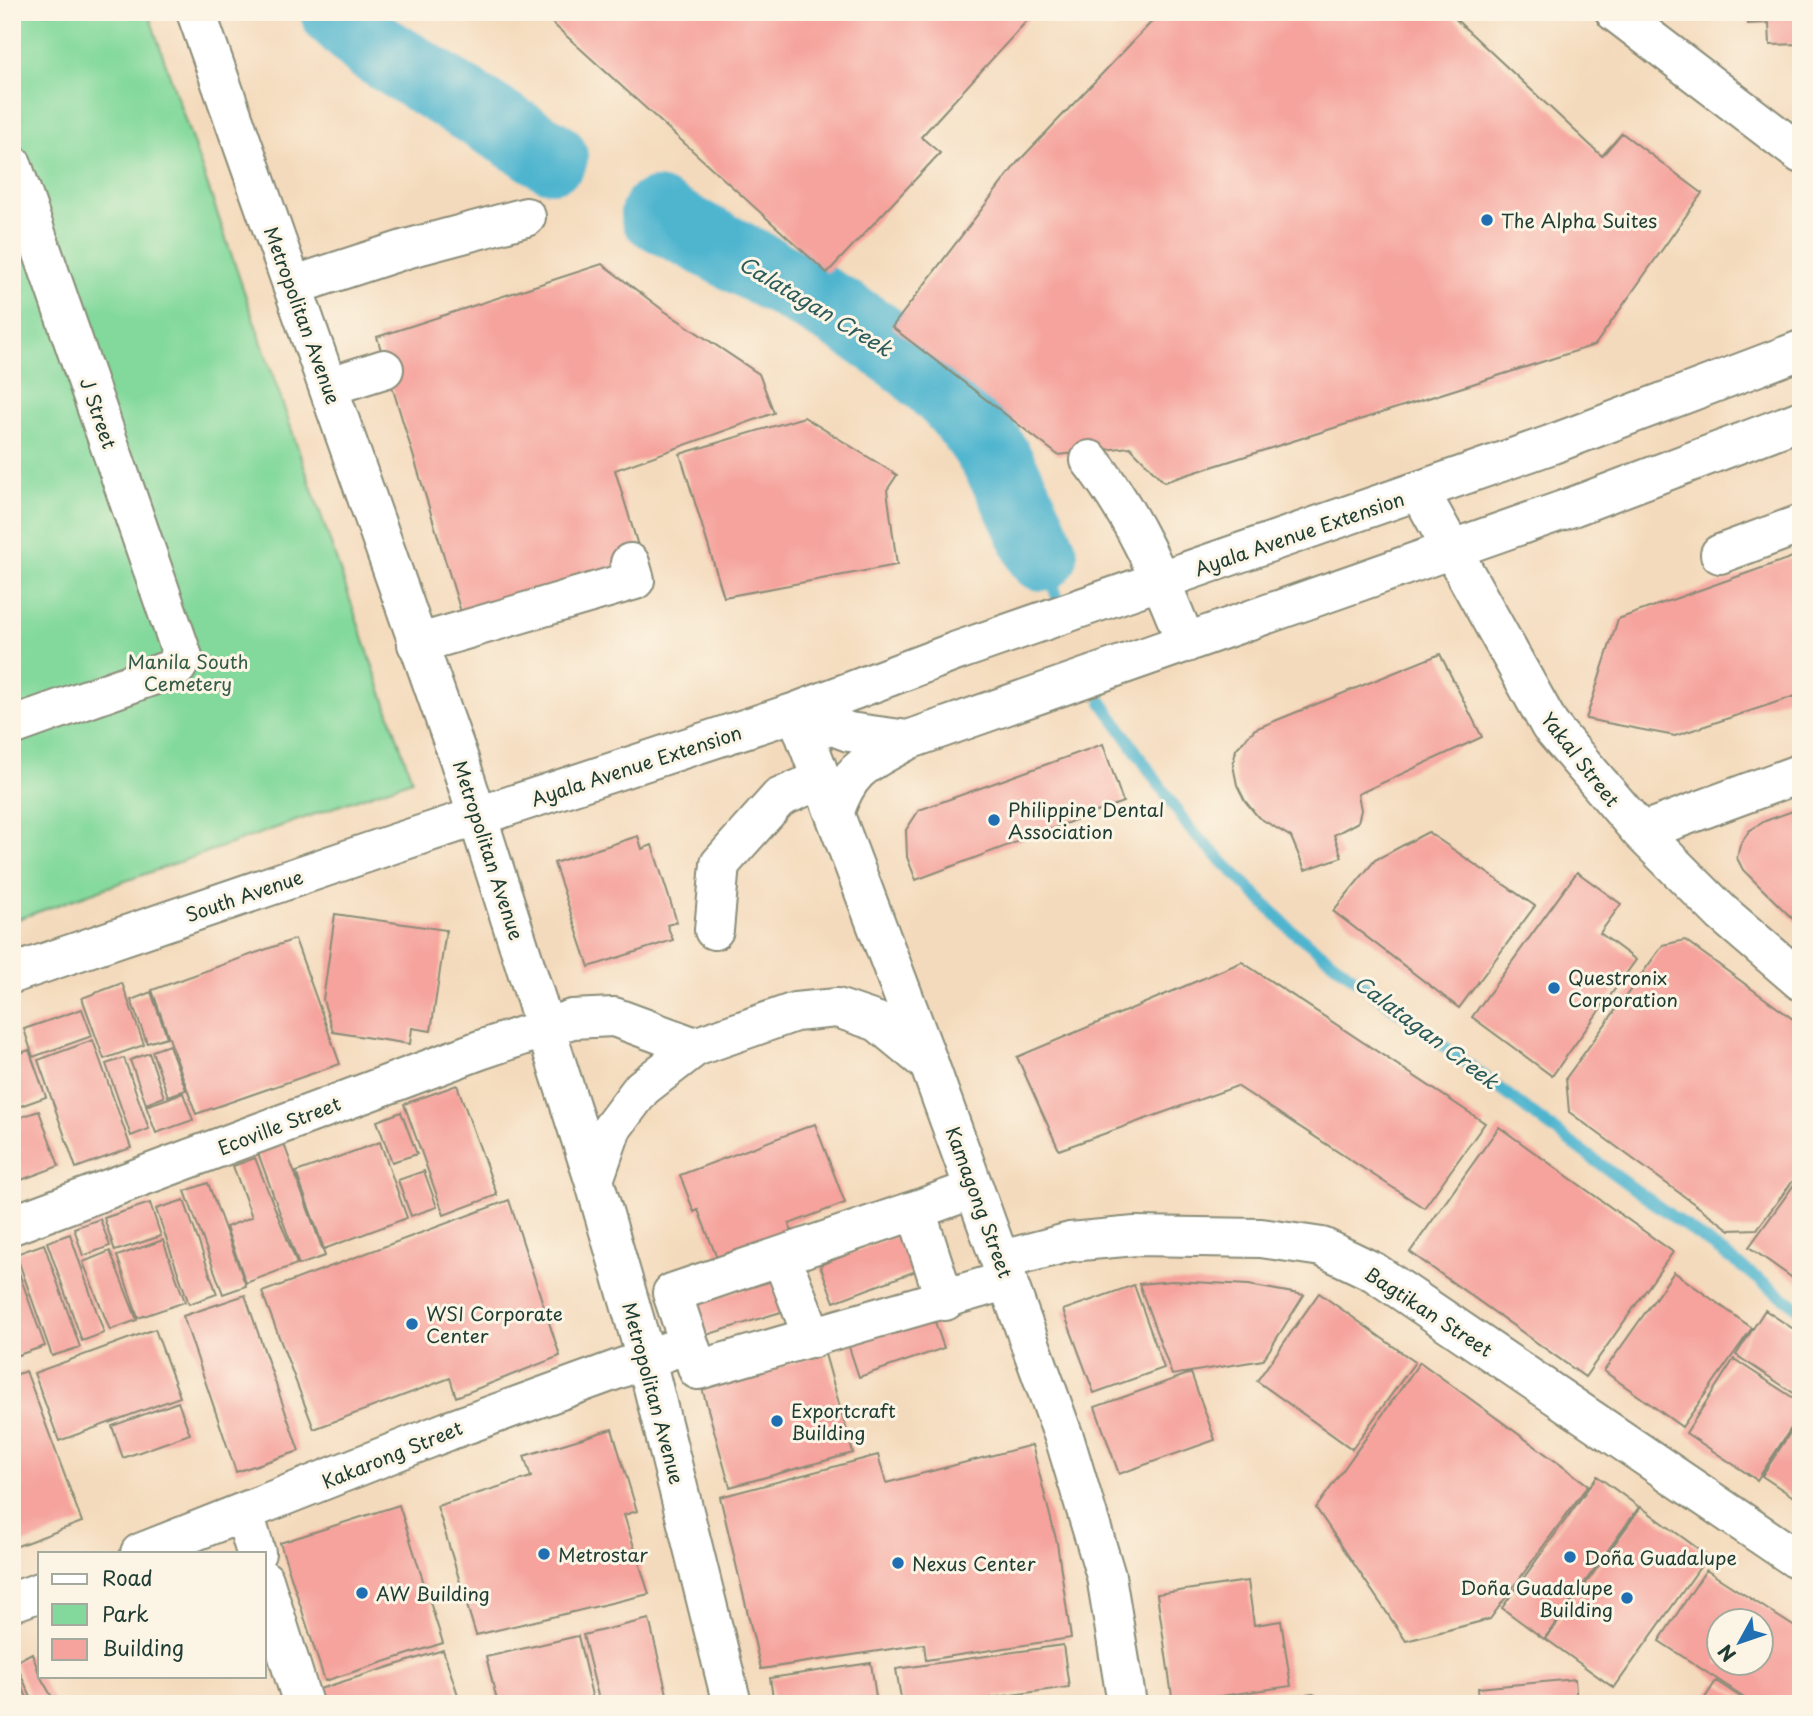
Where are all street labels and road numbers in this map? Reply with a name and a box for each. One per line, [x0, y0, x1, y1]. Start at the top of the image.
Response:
street label: Metropolitan Avenue [258, 222, 348, 408]
street label: J Street [74, 374, 124, 453]
street label: Ayala Avenue Extension [1190, 484, 1408, 582]
street label: Yakal Street [1535, 706, 1627, 812]
street label: Ayala Avenue Extension [527, 718, 745, 812]
street label: Metropolitan Avenue [447, 757, 531, 943]
street label: South Avenue [181, 862, 307, 928]
street label: Ecoville Street [214, 1089, 345, 1161]
street label: Kamagong Street [940, 1123, 1020, 1282]
street label: Bagtikan Street [1359, 1259, 1499, 1363]
street label: Metropolitan Avenue [616, 1299, 692, 1487]
street label: Kakarong Street [318, 1413, 467, 1495]

